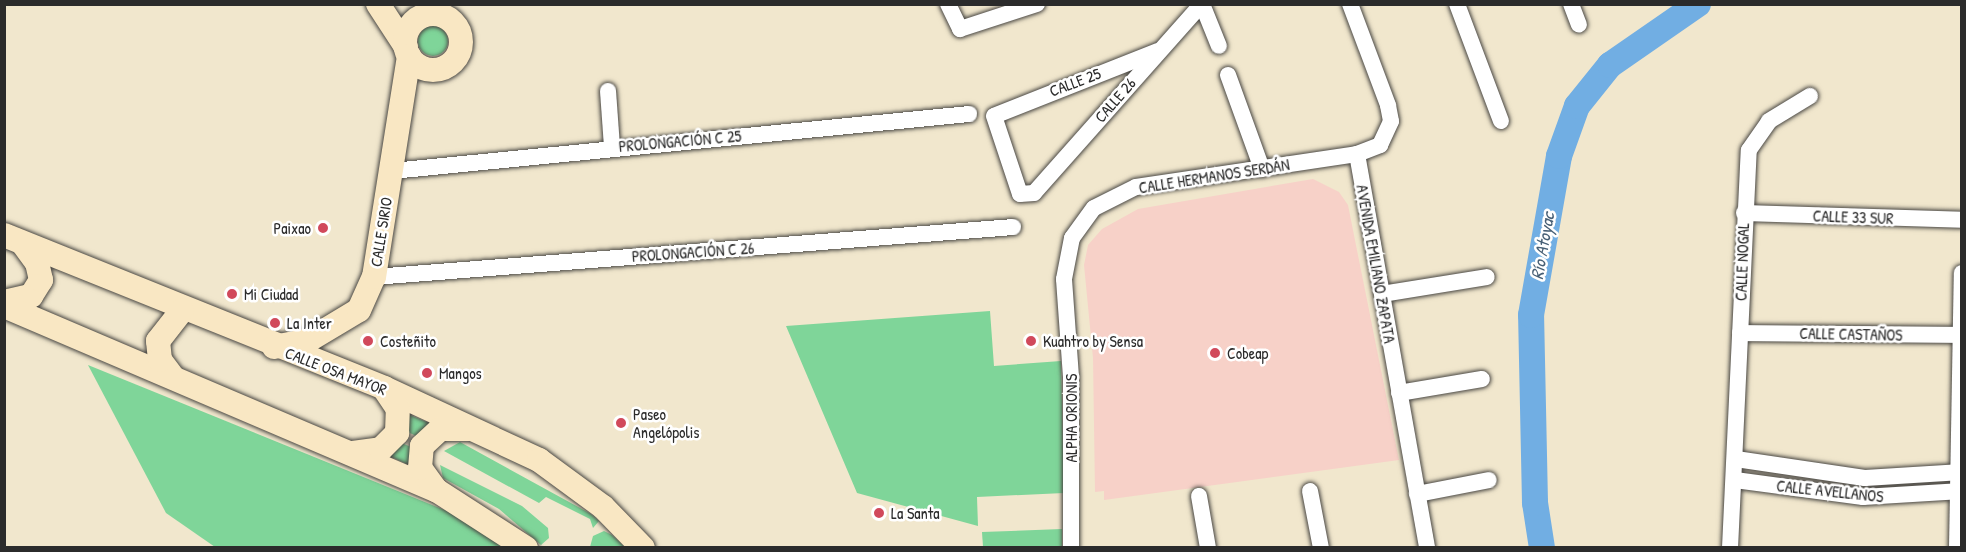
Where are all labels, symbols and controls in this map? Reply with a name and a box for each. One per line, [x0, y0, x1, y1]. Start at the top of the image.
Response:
street label: CALLE 25 [1047, 63, 1103, 101]
street label: CALLE 26 [1090, 74, 1140, 126]
street label: PROLONGACIÓN C 25 [618, 126, 742, 156]
street label: CALLE HERMANOS SERDÁN [1137, 155, 1291, 197]
street label: AVENIDA EMILIANO ZAPATA [1353, 183, 1399, 345]
street label: CALLE SIRIO [366, 196, 396, 268]
street label: CALLE 33 SUR [1812, 206, 1894, 228]
water label: Río Atoyac [1527, 211, 1559, 281]
place label: Paixao [274, 218, 311, 238]
marker: Paixao [316, 221, 330, 235]
street label: CALLE NOGAL [1731, 223, 1753, 301]
street label: PROLONGACIÓN C 26 [631, 238, 755, 266]
place label: Mi Ciudad [244, 284, 298, 304]
marker: Mi Ciudad [225, 287, 239, 301]
place label: La Inter [287, 313, 332, 333]
marker: La Inter [268, 316, 282, 330]
street label: CALLE CASTAÑOS [1799, 324, 1903, 344]
place label: Costeñito [380, 331, 436, 351]
place label: Kuahtro by Sensa [1043, 331, 1143, 351]
marker: Costeñito [361, 334, 375, 348]
marker: Kuahtro by Sensa [1024, 334, 1038, 348]
street label: CALLE OSA MAYOR [282, 343, 390, 399]
place label: Cobeap [1227, 343, 1268, 363]
marker: Cobeap [1208, 346, 1222, 360]
place label: Mangos [439, 363, 482, 383]
marker: Mangos [420, 366, 434, 380]
street label: ALPHA ORIONIS [1061, 374, 1081, 462]
place label: Paseo Angelópolis [633, 404, 700, 442]
marker: Paseo Angelópolis [614, 416, 628, 430]
street label: CALLE AVELLANOS [1776, 476, 1884, 506]
place label: La Santa [891, 503, 940, 523]
marker: La Santa [872, 506, 886, 520]

